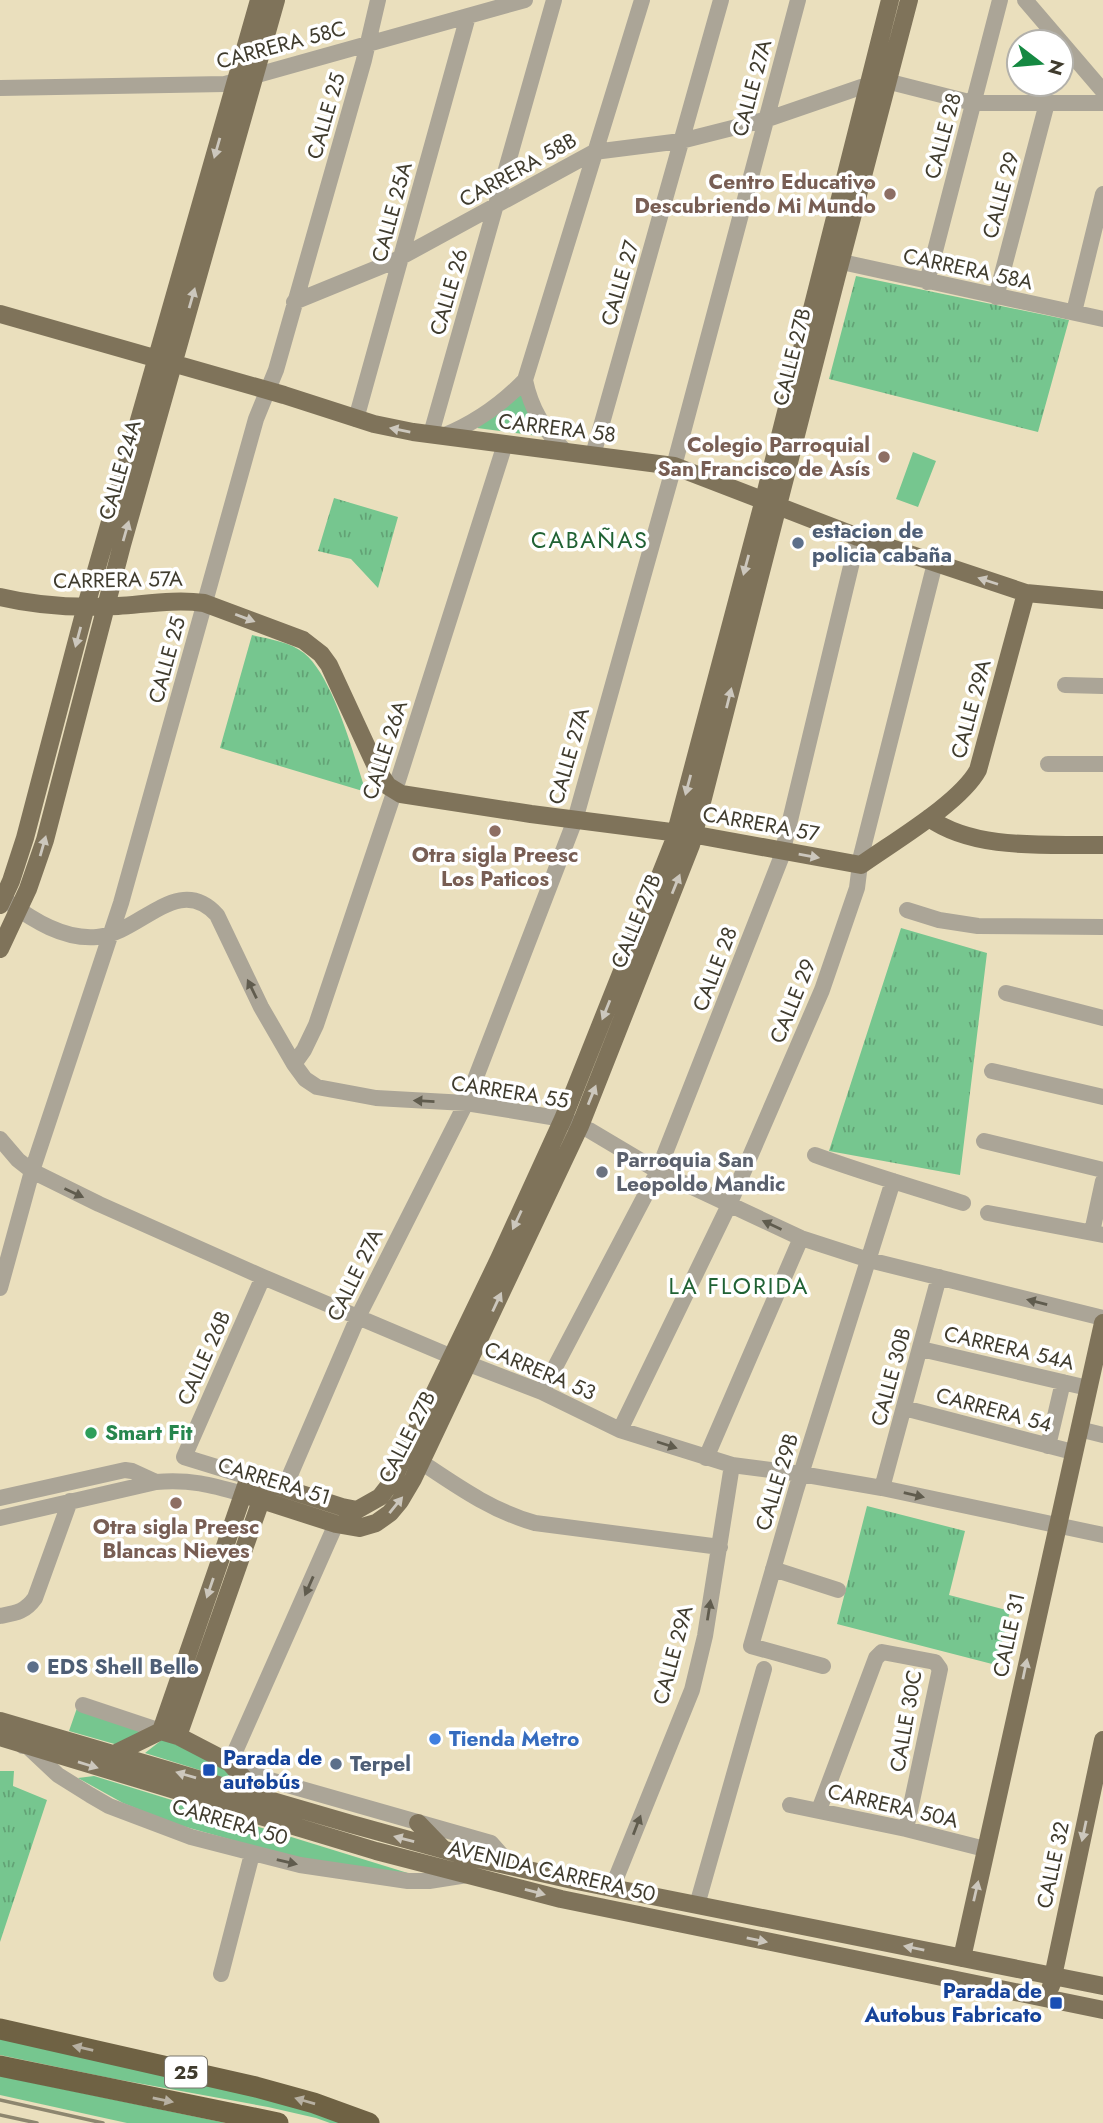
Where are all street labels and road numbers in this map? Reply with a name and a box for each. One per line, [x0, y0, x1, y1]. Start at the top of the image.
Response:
street label: CARRERA 58C [213, 13, 349, 77]
street label: CALLE 27A [725, 36, 779, 140]
street label: CALLE 25 [299, 69, 353, 163]
street label: CALLE 28 [917, 90, 969, 182]
street label: CARRERA 58B [454, 125, 582, 215]
street label: CALLE 29 [975, 148, 1027, 242]
street label: CALLE 25A [364, 159, 420, 265]
street label: CALLE 27 [594, 237, 646, 329]
street label: CARRERA 58A [900, 241, 1036, 297]
street label: CALLE 26 [422, 245, 476, 339]
street label: CALLE 27B [765, 305, 819, 409]
street label: CARRERA 58 [496, 406, 618, 450]
street label: CALLE 24A [91, 416, 149, 524]
street label: CARRERA 57A [53, 564, 183, 596]
street label: CALLE 25 [141, 613, 193, 707]
street label: CALLE 29A [943, 656, 999, 762]
street label: CALLE 26A [355, 696, 415, 803]
street label: CALLE 27A [541, 704, 597, 808]
street label: CARRERA 57 [700, 799, 822, 849]
street label: CALLE 27B [603, 869, 669, 973]
street label: CALLE 28 [685, 922, 745, 1016]
street label: CALLE 29 [762, 954, 824, 1048]
street label: CARRERA 55 [449, 1068, 571, 1116]
street label: CALLE 27A [320, 1224, 390, 1326]
street label: CALLE 26B [170, 1306, 238, 1410]
street label: CARRERA 54A [941, 1318, 1077, 1378]
street label: CALLE 30B [864, 1325, 918, 1429]
street label: CARRERA 53 [480, 1334, 600, 1408]
street label: CARRERA 54 [933, 1380, 1055, 1440]
street label: CALLE 27B [371, 1386, 443, 1488]
street label: CALLE 29B [748, 1430, 806, 1534]
street label: CARRERA 51 [214, 1450, 334, 1512]
street label: CALLE 31 [985, 1590, 1033, 1680]
street label: CALLE 29A [645, 1602, 701, 1708]
street label: CALLE 30C [882, 1668, 930, 1774]
street label: CARRERA 50A [825, 1776, 961, 1836]
street label: CARRERA 50 [168, 1791, 292, 1853]
street label: CALLE 32 [1029, 1819, 1077, 1911]
street label: AVENIDA CARRERA 50 [445, 1833, 659, 1909]
road number: 25 [165, 2056, 207, 2088]

